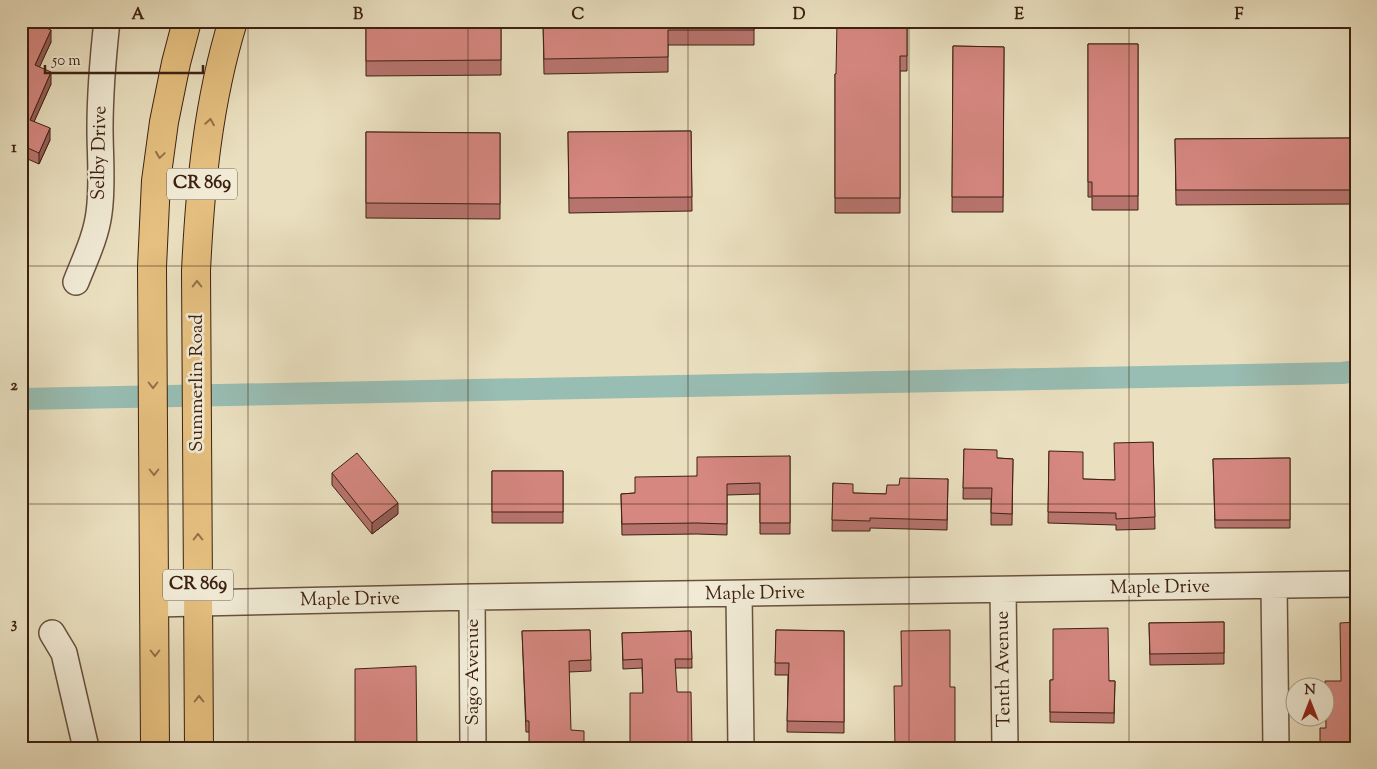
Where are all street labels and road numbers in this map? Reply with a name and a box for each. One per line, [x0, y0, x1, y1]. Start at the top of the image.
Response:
street label: Selby Drive [86, 105, 114, 201]
road number: CR 869 [167, 168, 237, 200]
street label: Summerlin Road [184, 314, 211, 452]
road number: CR 869 [163, 570, 233, 600]
street label: Maple Drive [1110, 574, 1210, 602]
street label: Maple Drive [705, 580, 805, 608]
street label: Maple Drive [300, 586, 400, 614]
street label: Tenth Avenue [989, 610, 1019, 728]
street label: Sago Avenue [460, 618, 487, 725]

